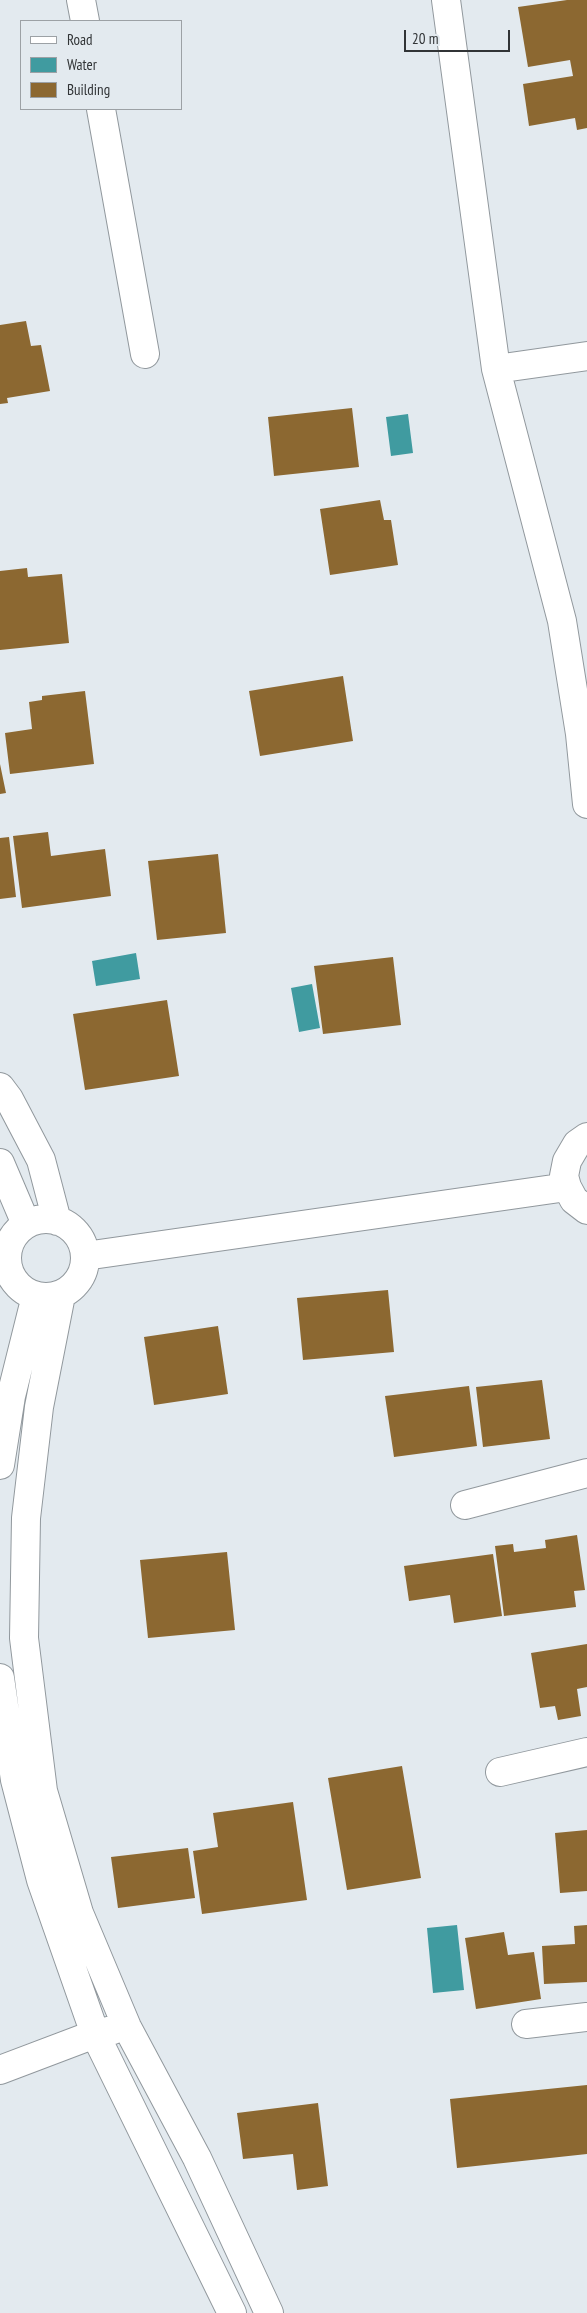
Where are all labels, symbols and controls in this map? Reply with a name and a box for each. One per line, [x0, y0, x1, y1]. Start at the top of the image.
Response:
legend [20, 20, 182, 110]
scale bar [407, 20, 513, 52]
text: 20 m [412, 29, 438, 48]
text: Road [67, 30, 93, 49]
text: Water [67, 55, 97, 74]
text: Building [67, 80, 110, 99]

